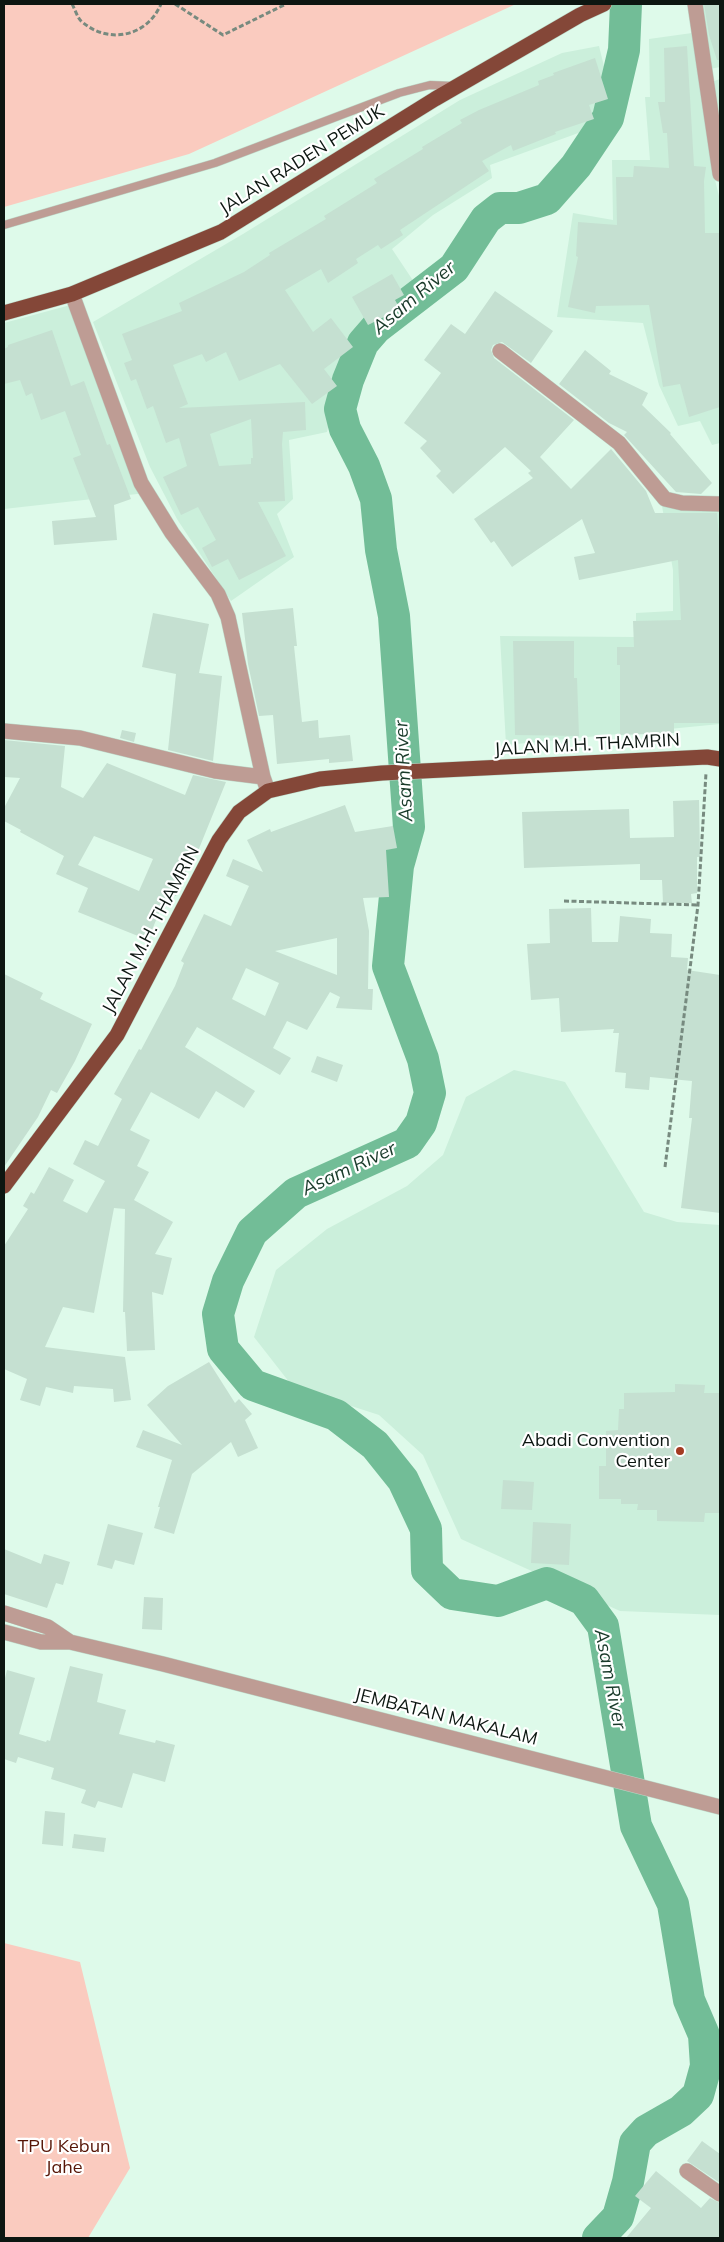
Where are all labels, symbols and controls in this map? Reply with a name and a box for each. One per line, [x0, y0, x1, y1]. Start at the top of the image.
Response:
street label: JALAN RADEN PEMUK [216, 101, 388, 219]
water label: Asam River [368, 257, 460, 339]
water label: Asam River [390, 720, 418, 822]
street label: JALAN M.H. THAMRIN [494, 729, 680, 761]
street label: JALAN M.H. THAMRIN [98, 843, 204, 1017]
water label: Asam River [298, 1137, 400, 1201]
place label: Abadi Convention Center [522, 1430, 670, 1472]
marker: Abadi Convention Center [674, 1445, 686, 1457]
water label: Asam River [589, 1627, 631, 1731]
street label: JEMBATAN MAKALAM [352, 1684, 540, 1750]
park label: TPU Kebun Jahe [17, 2136, 111, 2178]

